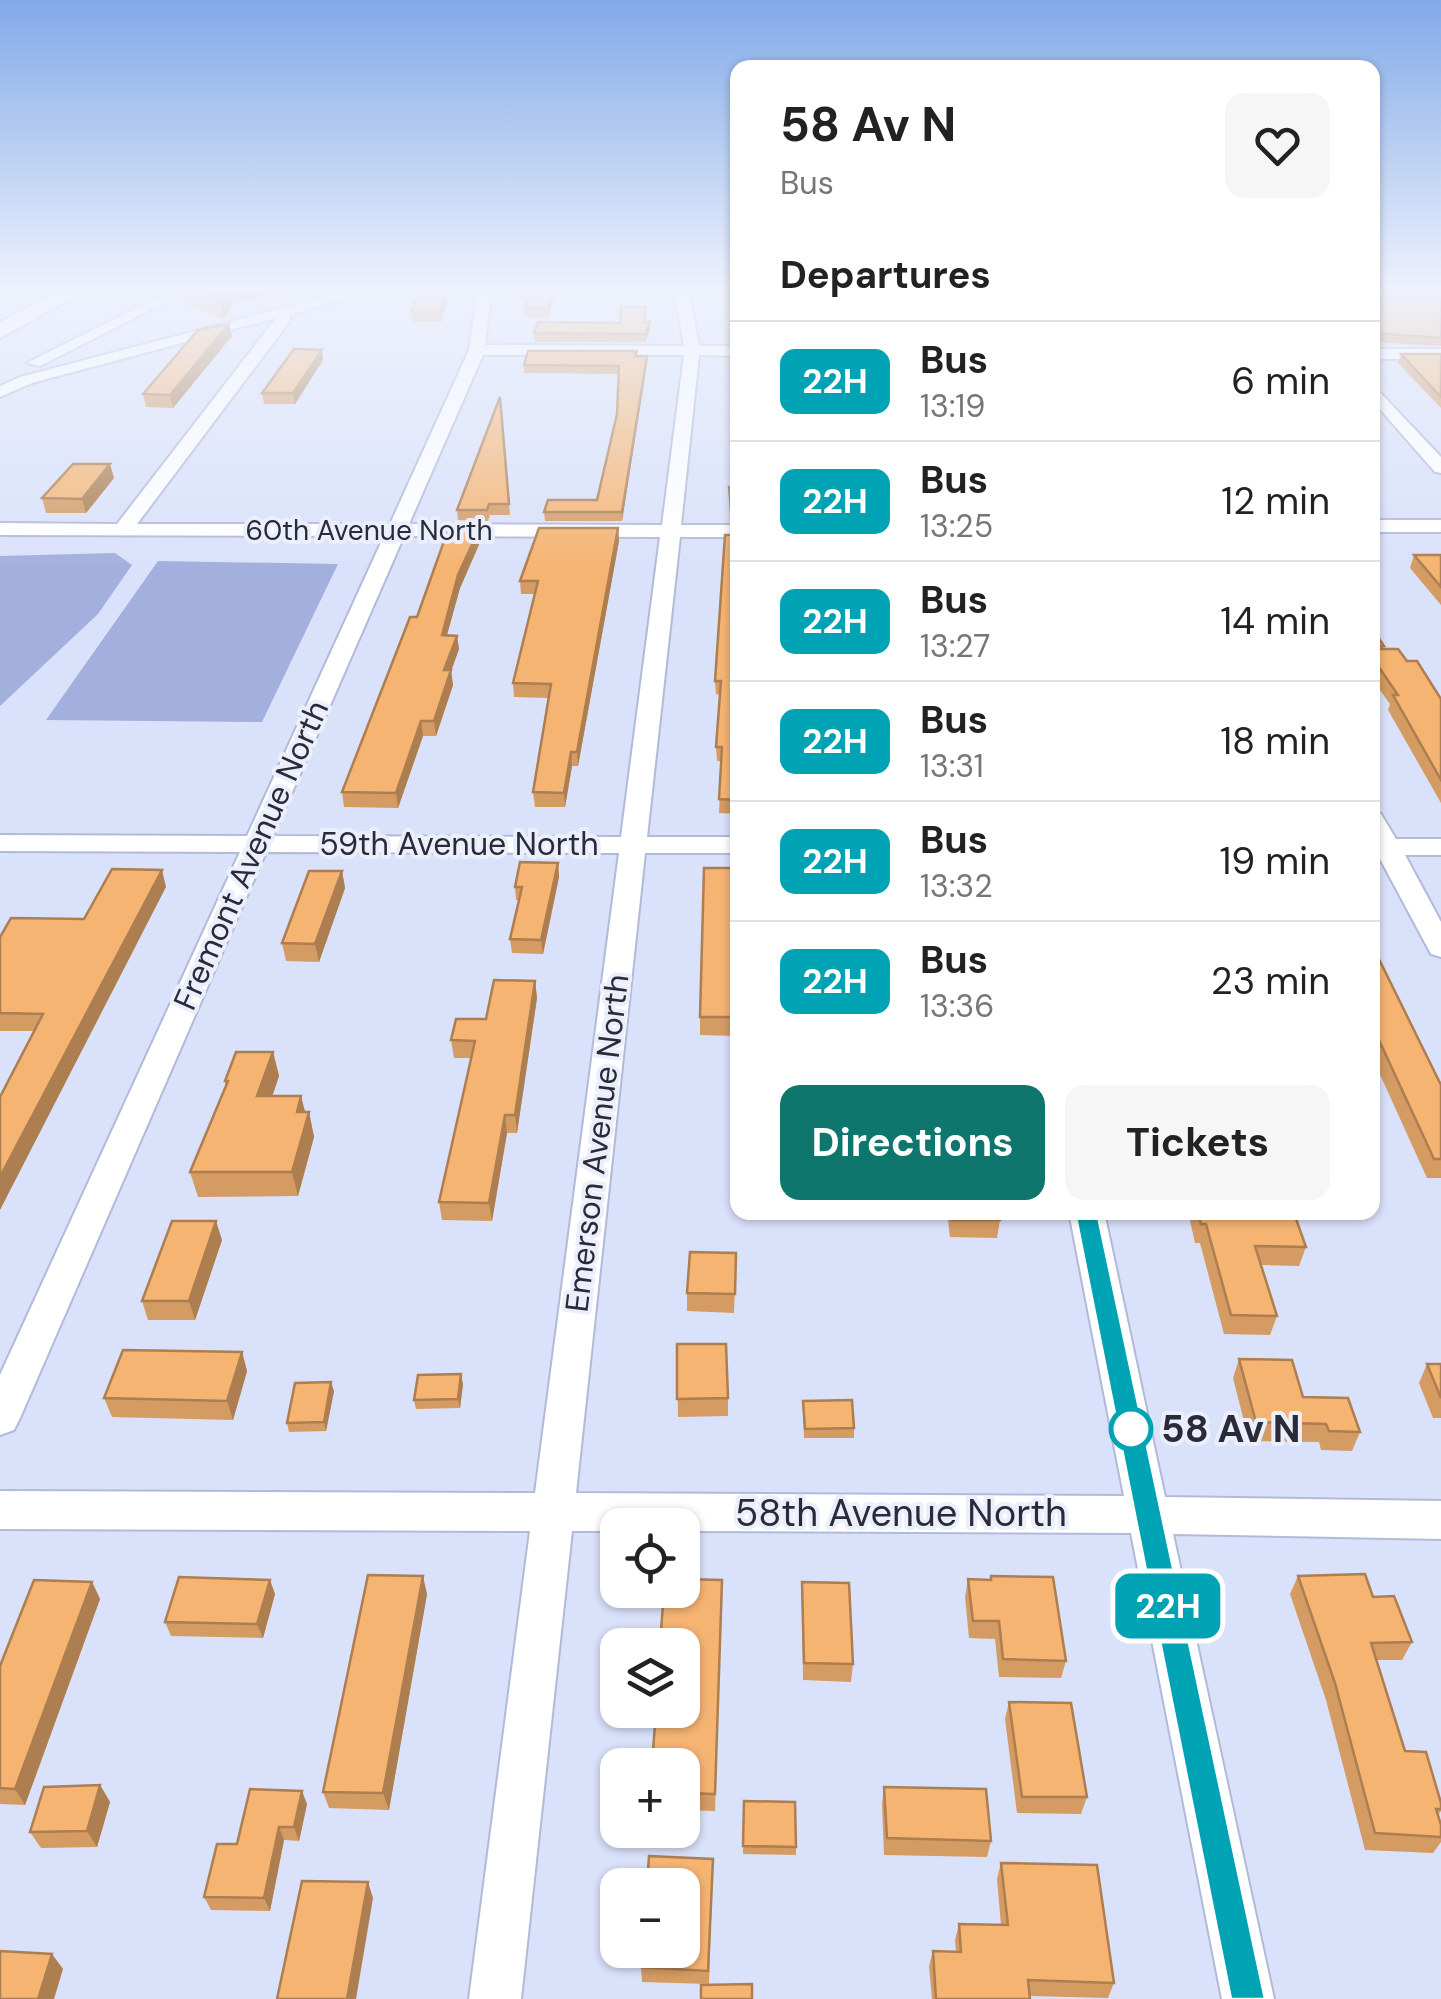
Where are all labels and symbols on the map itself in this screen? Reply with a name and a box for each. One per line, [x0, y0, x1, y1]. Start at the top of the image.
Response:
street label: 60th Avenue North [245, 512, 493, 549]
street label: Fremont Avenue North [164, 694, 338, 1016]
street label: 59th Avenue North [319, 823, 599, 865]
street label: Emerson Avenue North [555, 972, 639, 1314]
place label: 58 Av N [1161, 1404, 1301, 1454]
marker: 58 Av N [1110, 1408, 1152, 1450]
street label: 58th Avenue North [735, 1488, 1067, 1538]
line badge: 22H [1110, 1574, 1226, 1638]

